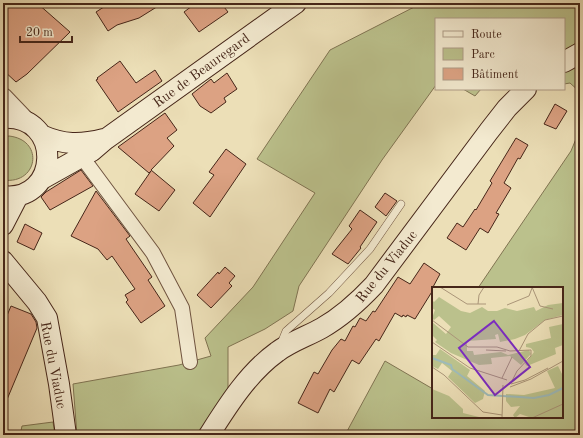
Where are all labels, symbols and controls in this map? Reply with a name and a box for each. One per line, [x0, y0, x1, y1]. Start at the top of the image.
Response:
scale bar [20, 18, 72, 44]
legend [435, 18, 565, 90]
text: 20 m [26, 27, 53, 39]
text: Route [471, 29, 502, 41]
street label: Rue de Beauregard [151, 31, 253, 110]
text: Parc [471, 49, 495, 61]
text: Bâtiment [471, 69, 518, 81]
street label: Rue du Viaduc [354, 228, 420, 305]
inset map [432, 287, 563, 418]
street label: Rue du Viaduc [38, 320, 68, 410]

